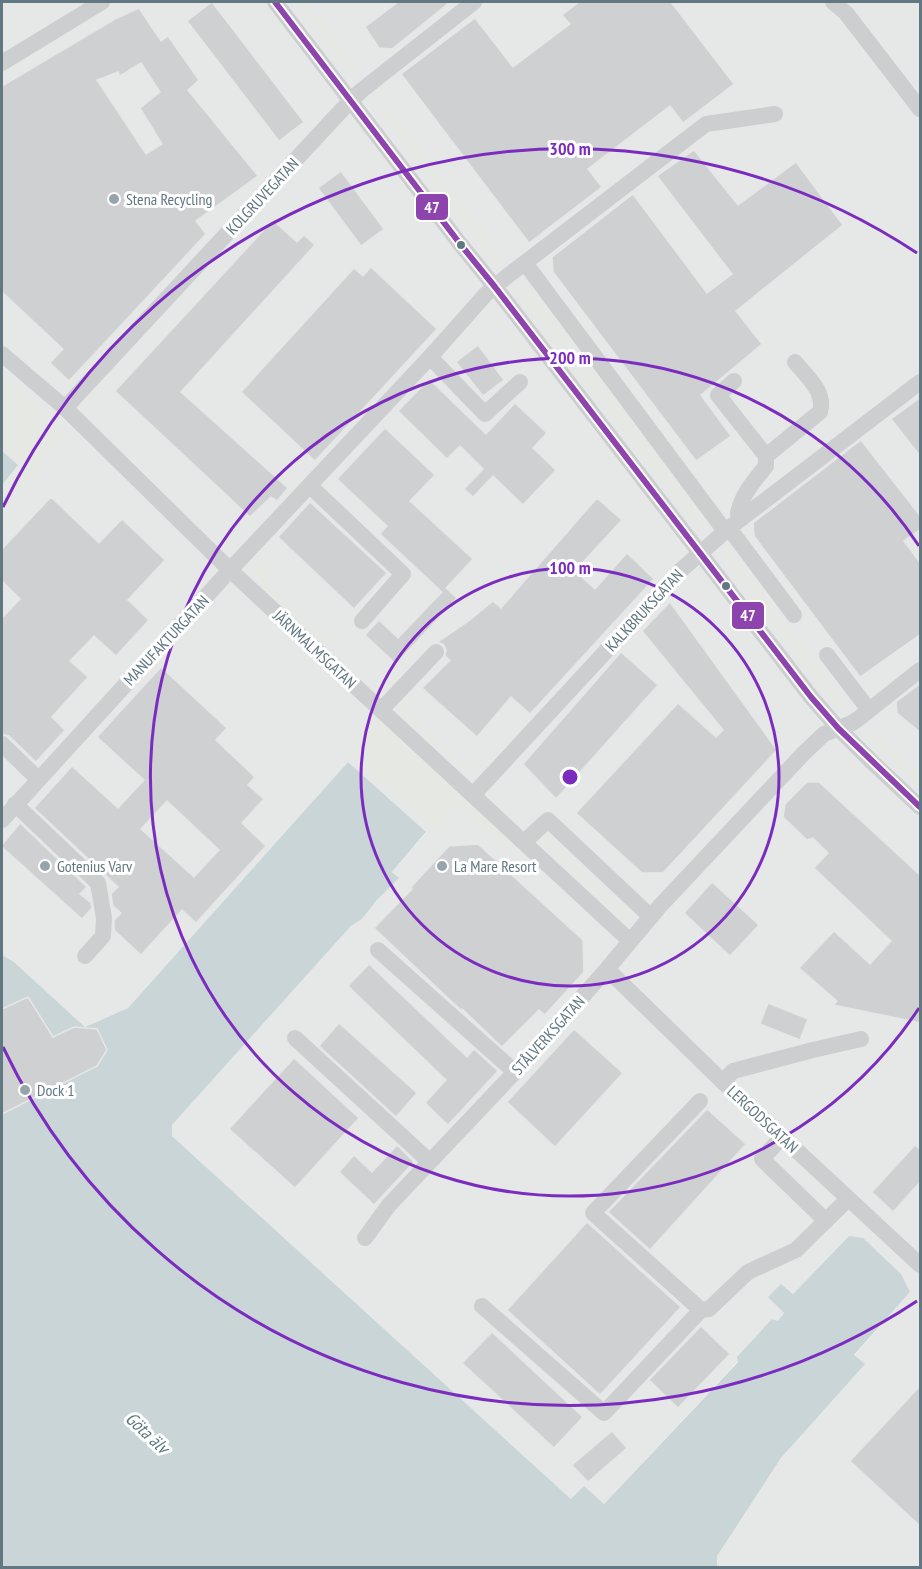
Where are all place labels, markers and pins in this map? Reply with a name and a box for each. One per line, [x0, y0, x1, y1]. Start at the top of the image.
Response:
place label: Stena Recycling [126, 189, 212, 209]
marker: Stena Recycling [107, 192, 121, 206]
unlabelled marker [455, 239, 467, 251]
unlabelled marker [720, 580, 732, 592]
centre of rings [560, 767, 580, 787]
place label: Gotenius Varv [57, 856, 133, 876]
place label: La Mare Resort [454, 856, 537, 876]
marker: Gotenius Varv [38, 859, 52, 873]
marker: La Mare Resort [435, 859, 449, 873]
place label: Dock 1 [37, 1080, 74, 1100]
marker: Dock 1 [18, 1083, 32, 1097]

